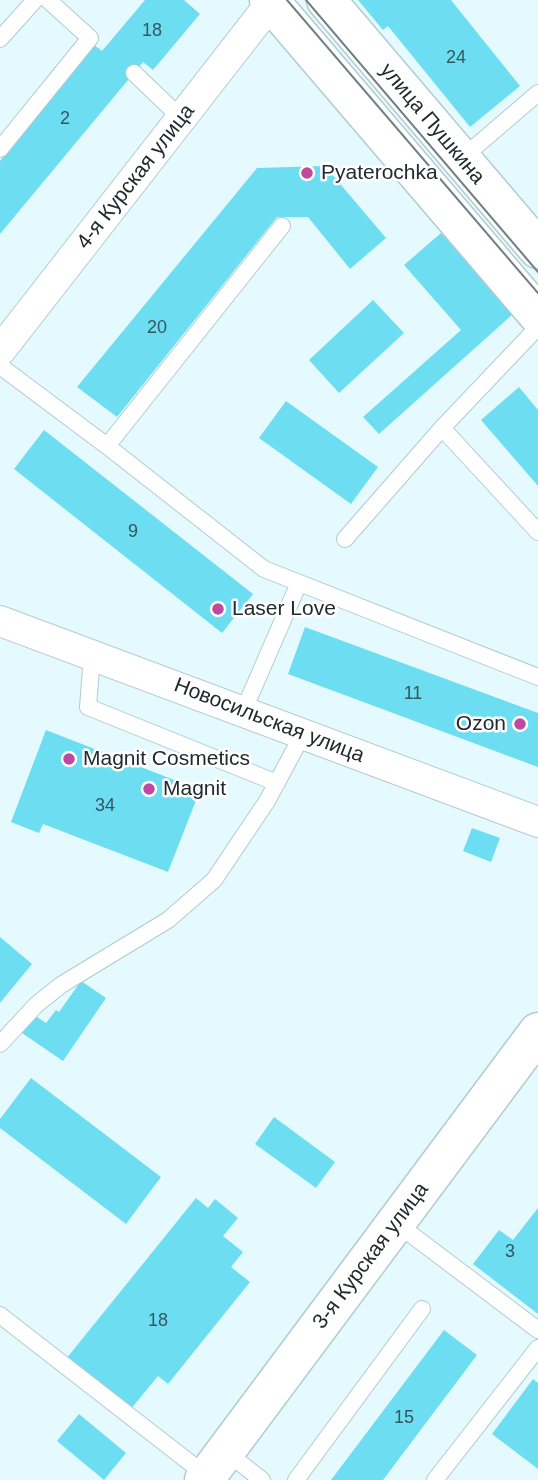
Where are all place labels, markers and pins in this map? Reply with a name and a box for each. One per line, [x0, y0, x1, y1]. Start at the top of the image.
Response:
place label: Pyaterochka [321, 160, 438, 186]
marker: Pyaterochka [299, 165, 315, 181]
place label: Laser Love [232, 596, 336, 622]
marker: Laser Love [210, 601, 226, 617]
place label: Ozon [456, 711, 506, 737]
marker: Ozon [512, 716, 528, 732]
place label: Magnit Cosmetics [83, 746, 250, 772]
marker: Magnit Cosmetics [61, 751, 77, 767]
place label: Magnit [163, 776, 226, 802]
marker: Magnit [141, 781, 157, 797]

